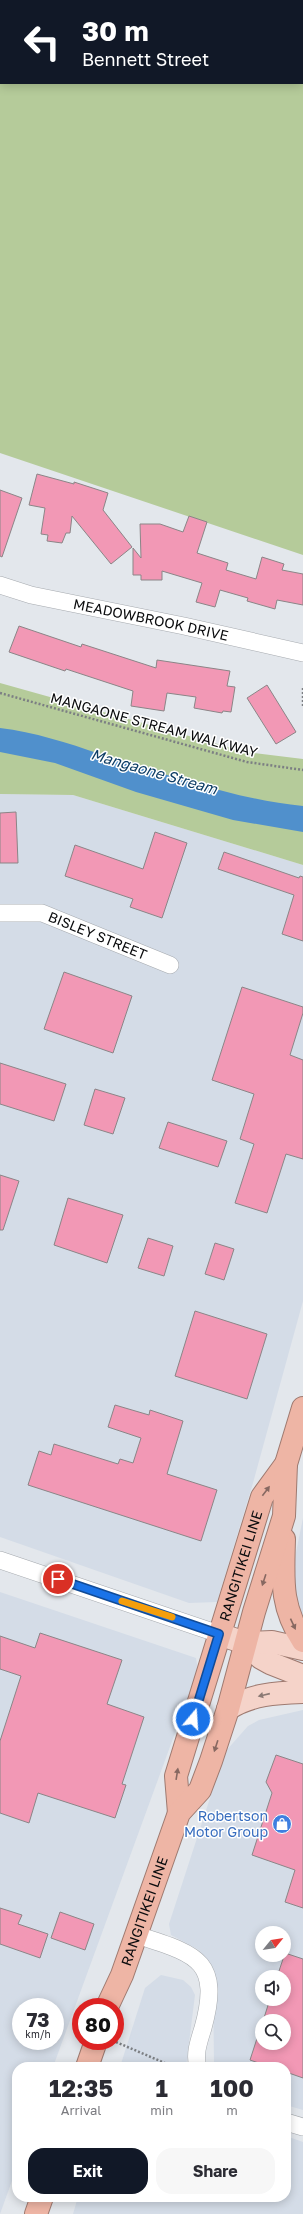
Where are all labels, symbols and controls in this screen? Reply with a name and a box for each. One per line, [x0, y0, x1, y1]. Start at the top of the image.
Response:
text: 30 m [82, 14, 149, 47]
icon: left [16, 16, 68, 68]
text: Bennett Street [82, 48, 209, 70]
street label: MEADOWBROOK DRIVE [72, 595, 230, 644]
street label: MANGAONE STREAM WALKWAY [49, 689, 260, 760]
water label: Mangaone Stream [89, 744, 220, 799]
street label: BISLEY STREET [46, 908, 150, 963]
one-way arrow [262, 1486, 270, 1496]
street label: RANGITIKEI LINE [215, 1508, 265, 1623]
pin [41, 1562, 75, 1596]
icon: arrive [47, 1568, 69, 1590]
one-way arrow [261, 1574, 267, 1586]
one-way arrow [290, 1618, 296, 1629]
one-way arrow [258, 1692, 270, 1698]
position arrow [172, 1698, 214, 1740]
one-way arrow [213, 1740, 219, 1752]
one-way arrow [174, 1768, 180, 1780]
place label: Robertson Motor Group [184, 1807, 268, 1840]
shop icon: Robertson Motor Group [271, 1813, 293, 1835]
street label: RANGITIKEI LINE [117, 1854, 171, 1968]
north arrow [255, 1926, 291, 1962]
map controls [255, 1926, 291, 2050]
button: sound [255, 1970, 291, 2006]
speed limit sign: 80 [72, 1998, 124, 2050]
text: 73 [26, 2007, 50, 2031]
button: search [255, 2014, 291, 2050]
text: km/h [25, 2028, 51, 2040]
text: 12:35 [49, 2073, 113, 2102]
text: 1 [155, 2073, 168, 2102]
text: 100 [210, 2073, 254, 2102]
text: Arrival [61, 2102, 101, 2118]
text: min [150, 2102, 173, 2118]
text: m [226, 2102, 238, 2118]
button: Exit [28, 2148, 148, 2194]
button: Share [156, 2148, 275, 2194]

